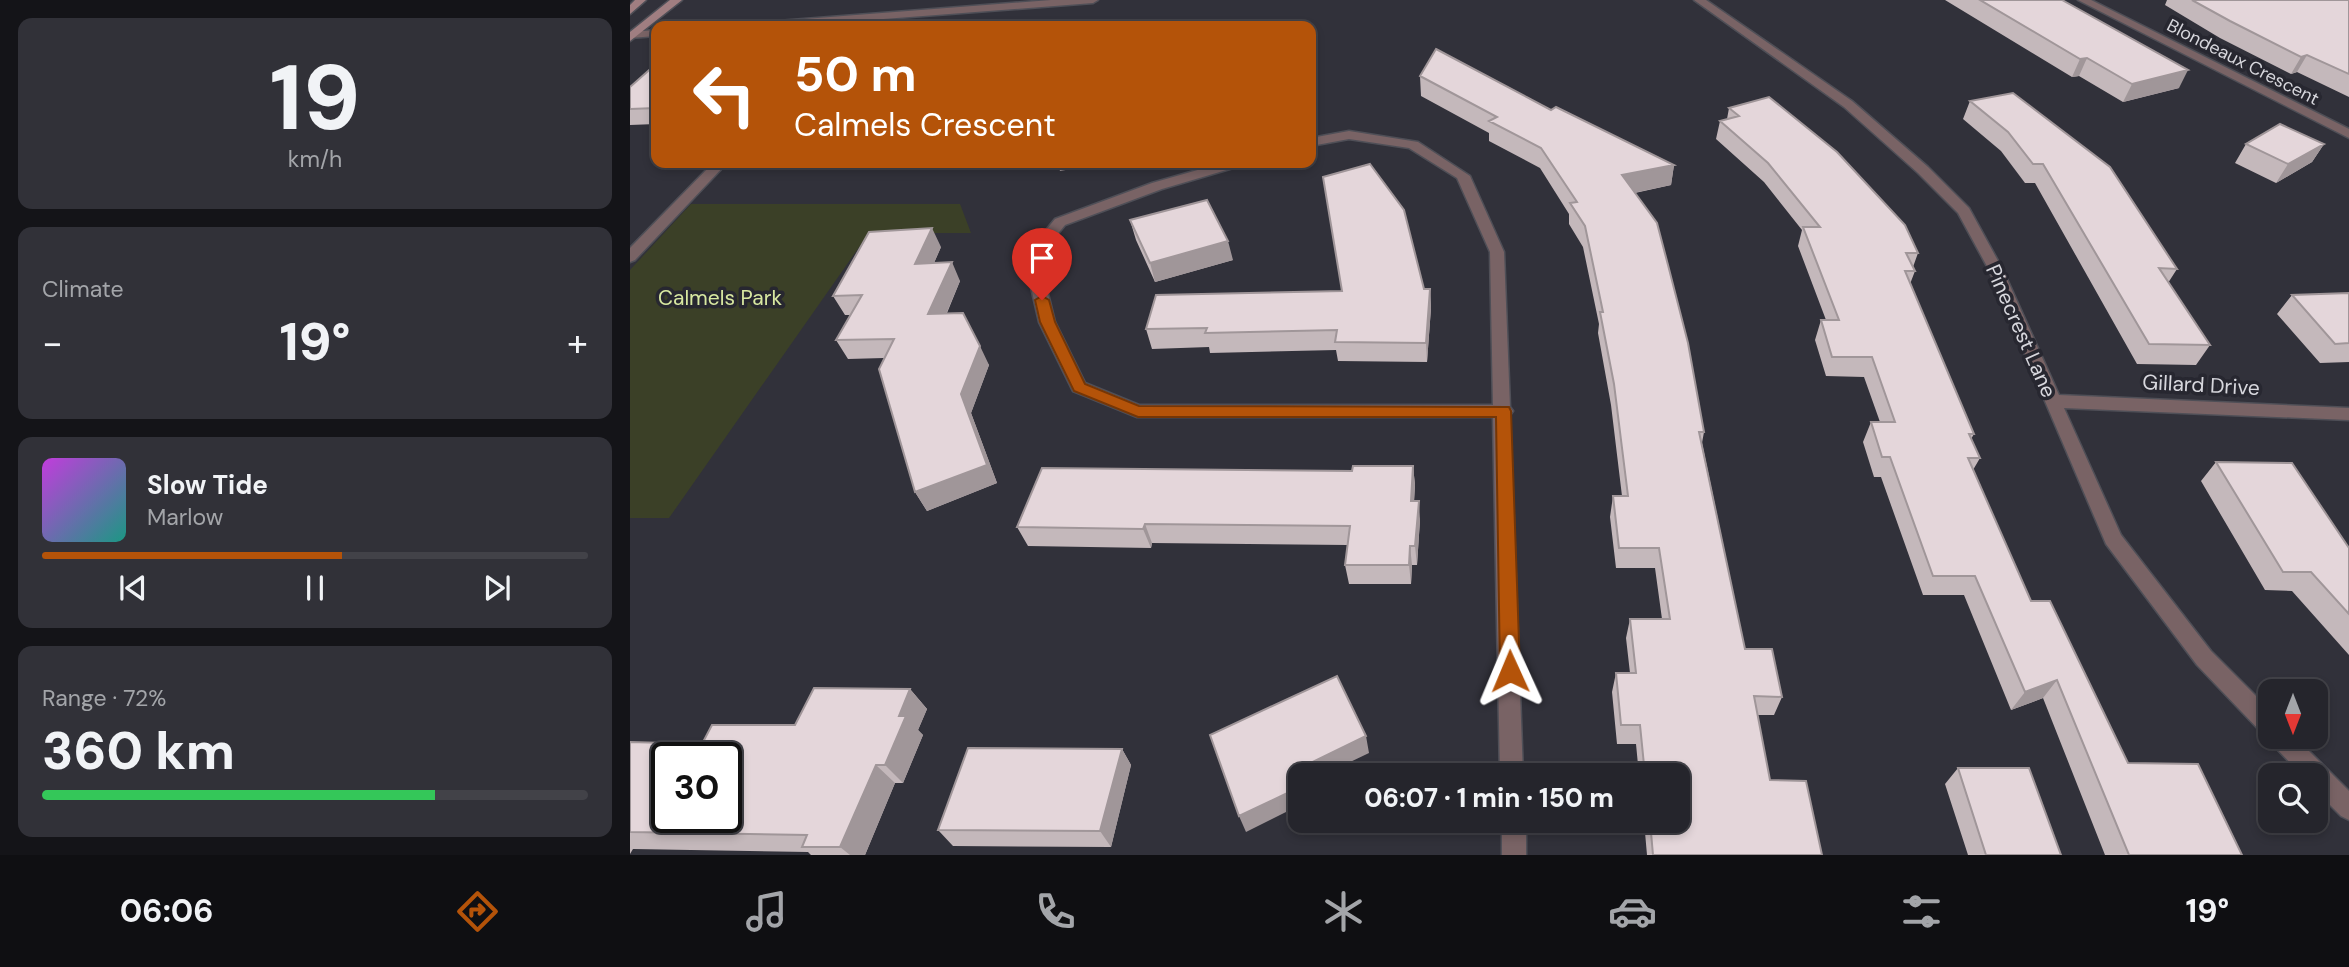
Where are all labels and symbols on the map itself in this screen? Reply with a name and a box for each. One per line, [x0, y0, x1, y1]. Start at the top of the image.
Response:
street label: Blondeaux Crescent [2163, 13, 2323, 111]
pin [1012, 228, 1072, 300]
street label: Pinecrest Lane [1979, 260, 2063, 402]
park label: Calmels Park [658, 284, 782, 312]
street label: Gillard Drive [2142, 368, 2261, 402]
position arrow [1473, 634, 1547, 708]
north arrow [2258, 679, 2328, 749]
speed limit sign: 30 [651, 742, 742, 833]

